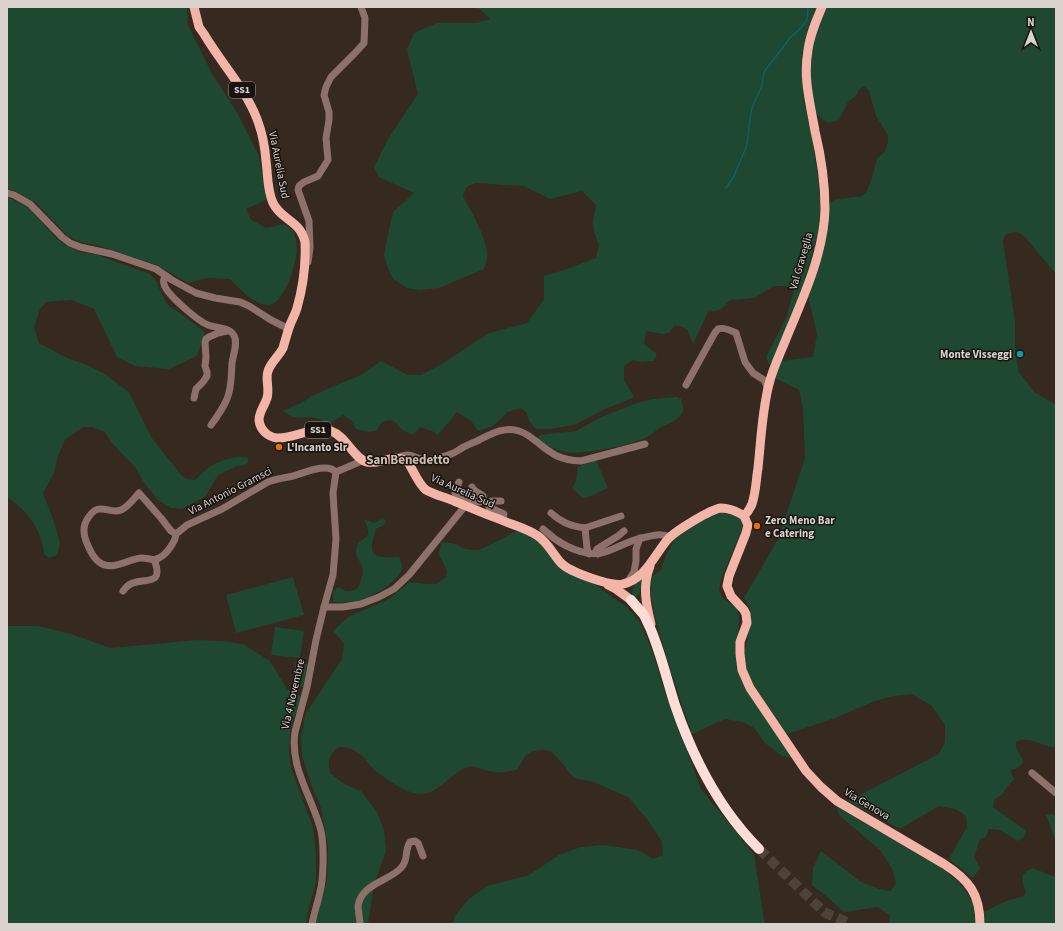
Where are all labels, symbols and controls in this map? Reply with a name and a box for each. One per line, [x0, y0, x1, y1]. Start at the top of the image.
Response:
north arrow [1011, 12, 1051, 52]
text: N [1027, 15, 1035, 30]
road number: SS1 [229, 82, 255, 98]
street label: Via Aurelia Sud [265, 130, 293, 200]
street label: Val Graveglia [786, 231, 816, 291]
place label: Monte Visseggi [940, 347, 1012, 362]
marker: Monte Visseggi [1015, 349, 1025, 359]
road number: SS1 [305, 422, 331, 438]
place label: L'Incanto Slr [287, 440, 348, 455]
marker: L'Incanto Slr [274, 442, 284, 452]
district label: San Benedetto [366, 451, 450, 469]
street label: Via Antonio Gramsci [186, 463, 274, 519]
street label: Via Aurelia Sud [429, 470, 497, 512]
place label: Zero Meno Bar e Catering [765, 513, 835, 541]
marker: Zero Meno Bar e Catering [752, 521, 762, 531]
street label: Via 4 Novembre [278, 657, 308, 731]
street label: Via Genova [841, 784, 893, 824]

